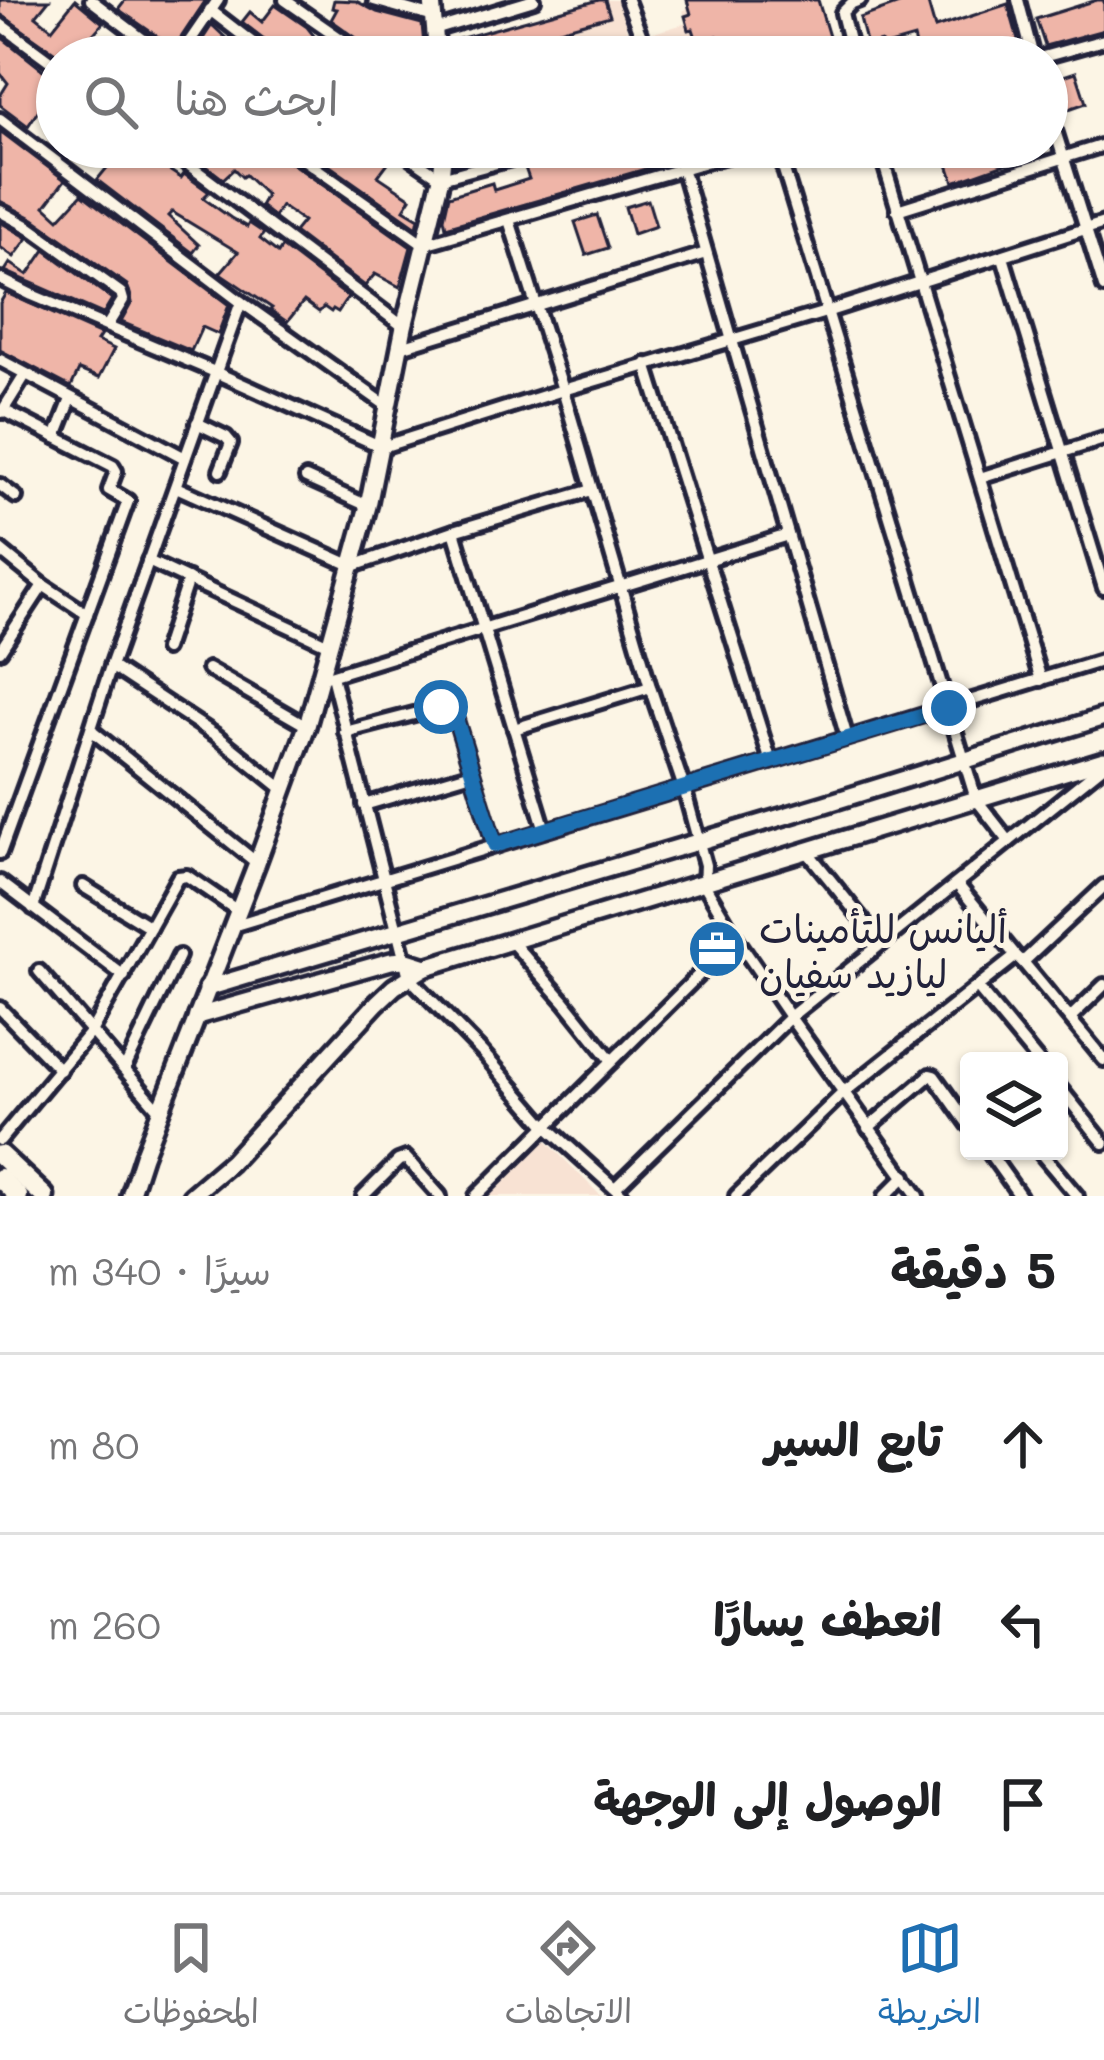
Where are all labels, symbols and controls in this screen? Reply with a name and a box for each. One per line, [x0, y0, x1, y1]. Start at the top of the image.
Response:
search box [36, 36, 1068, 168]
text: ابحث هنا [174, 68, 339, 126]
icon: search [78, 69, 144, 135]
route start [414, 680, 468, 734]
route end [922, 681, 976, 735]
place label: أليانس للتأمينات ليازيد سفيان [759, 902, 1007, 998]
office icon: أليانس للتأمينات ليازيد سفيان [686, 918, 748, 980]
map controls [960, 1052, 1068, 1160]
button: layers [960, 1052, 1068, 1160]
text: 5 دقيقة [890, 1234, 1056, 1301]
text: سيرًا · 340 m [48, 1244, 271, 1295]
text: تابع السير [765, 1409, 942, 1467]
icon: ahead [990, 1411, 1056, 1477]
text: 80 m [48, 1418, 139, 1469]
text: انعطف يسارًا [713, 1589, 942, 1647]
icon: left [990, 1591, 1056, 1657]
text: 260 m [48, 1598, 161, 1649]
text: الوصول إلى الوجهة [593, 1769, 942, 1827]
icon: arrive [990, 1771, 1056, 1837]
tab: المحفوظات [123, 1915, 259, 2041]
tab: الاتجاهات [505, 1915, 632, 2041]
tab: الخريطة [878, 1915, 981, 2041]

